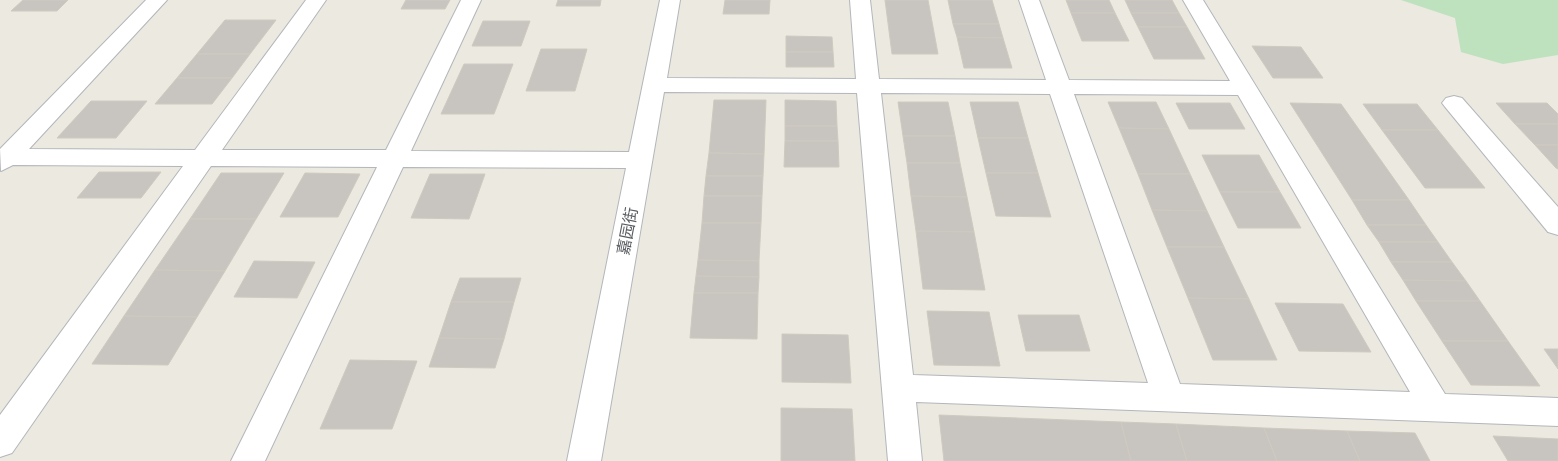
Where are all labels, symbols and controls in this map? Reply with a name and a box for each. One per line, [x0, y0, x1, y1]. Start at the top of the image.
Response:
street label: 嘉园街 [614, 206, 641, 256]

